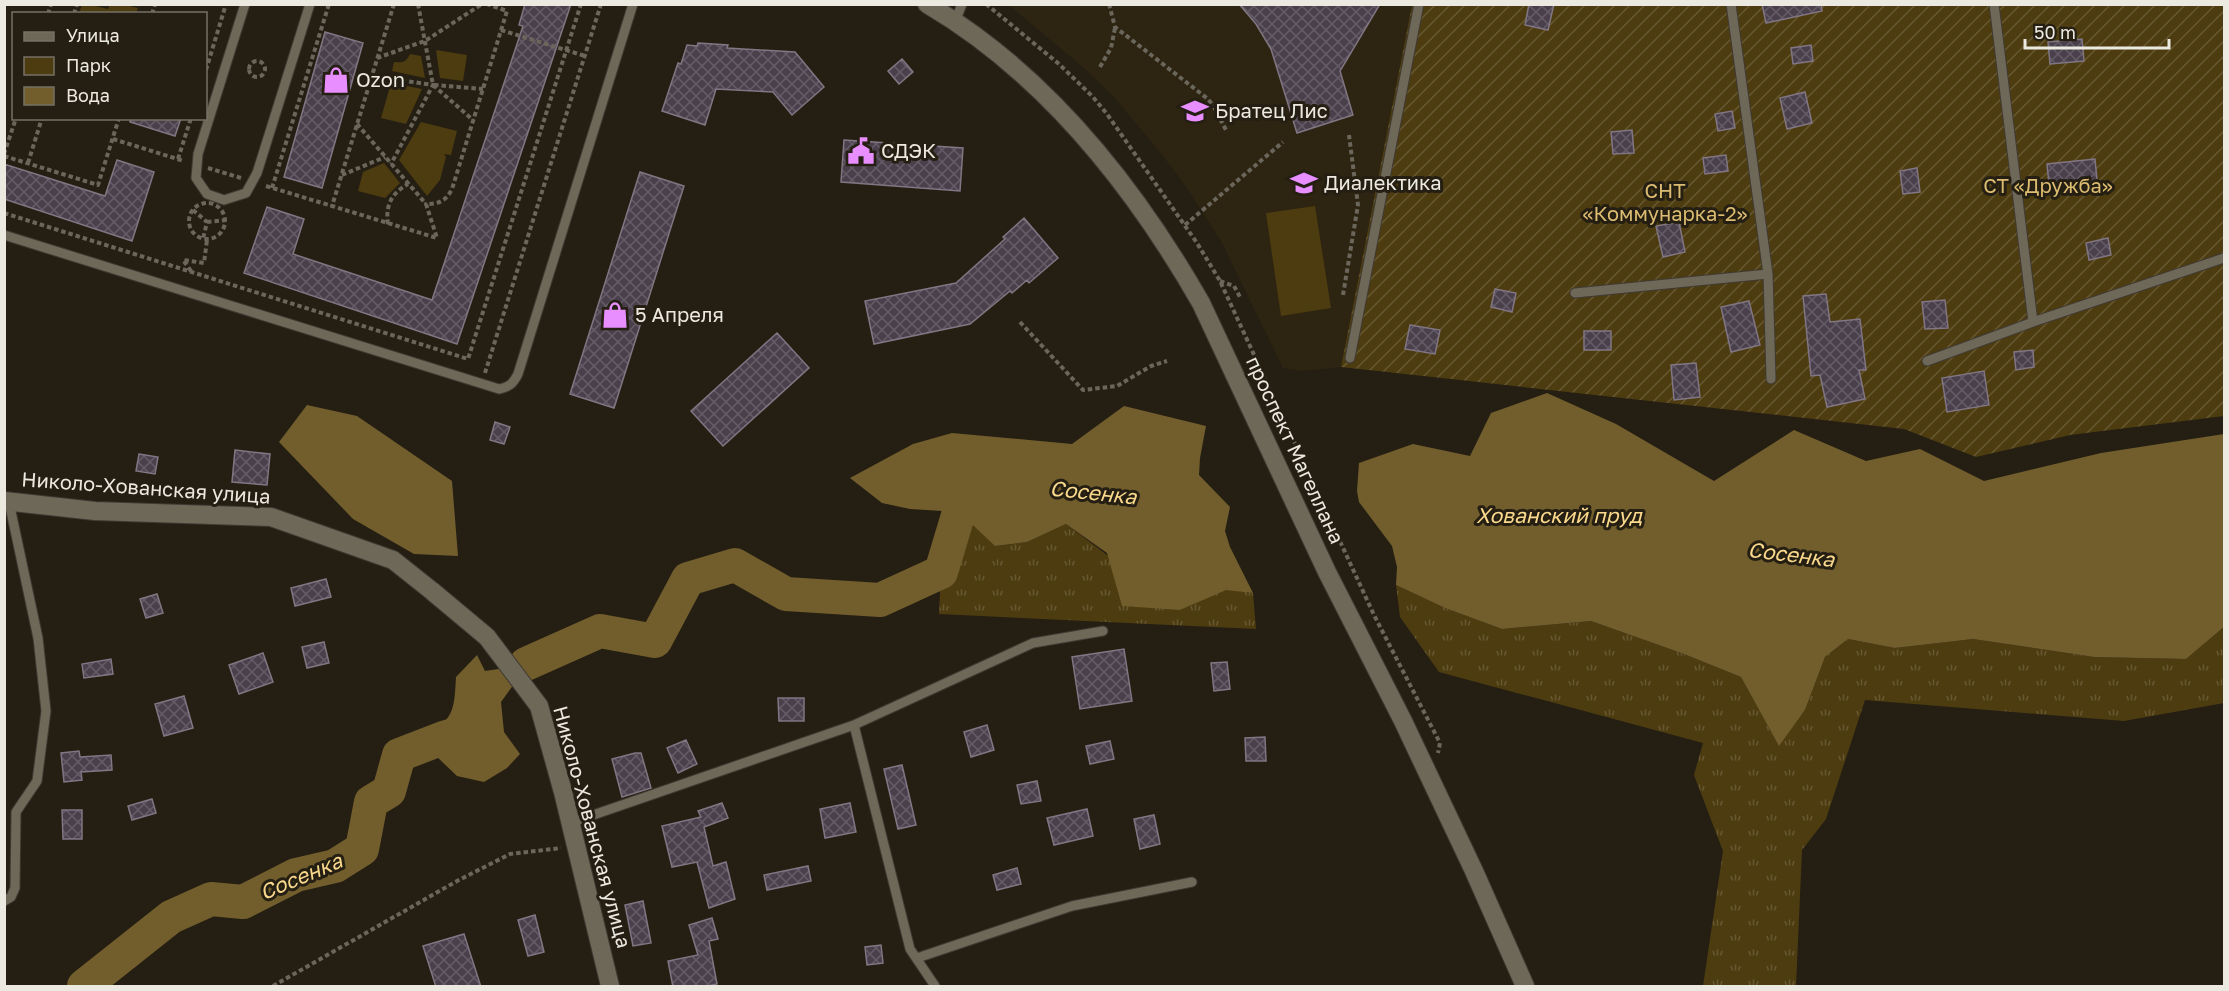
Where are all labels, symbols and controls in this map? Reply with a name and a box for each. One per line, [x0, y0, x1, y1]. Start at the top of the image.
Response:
legend [12, 12, 207, 120]
scale bar [2025, 12, 2169, 50]
text: 50 m [2034, 21, 2076, 43]
text: Улица [66, 24, 120, 46]
text: Парк [66, 54, 111, 76]
shop icon: Ozon [321, 65, 351, 95]
place label: Ozon [356, 67, 405, 91]
text: Вода [66, 84, 110, 106]
school or university icon: Братец Лис [1180, 96, 1210, 126]
place label: Братец Лис [1215, 98, 1328, 122]
public building icon: СДЭК [846, 136, 876, 166]
place label: СДЭК [881, 138, 936, 162]
school or university icon: Диалектика [1289, 168, 1319, 198]
place label: Диалектика [1324, 170, 1442, 194]
park label: СТ «Дружба» [1983, 173, 2113, 197]
park label: СНТ «Коммунарка-2» [1582, 178, 1748, 225]
shop icon: 5 Апреля [600, 300, 630, 330]
place label: 5 Апреля [635, 302, 724, 326]
street label: проспект Магеллана [1242, 352, 1350, 547]
street label: Николо-Хованская улица [21, 466, 271, 508]
water label: Сосенка [1048, 475, 1139, 510]
water label: Хованский пруд [1476, 502, 1643, 528]
water label: Сосенка [1746, 536, 1837, 572]
street label: Николо-Хованская улица [549, 703, 637, 950]
water label: Сосенка [255, 847, 347, 905]

